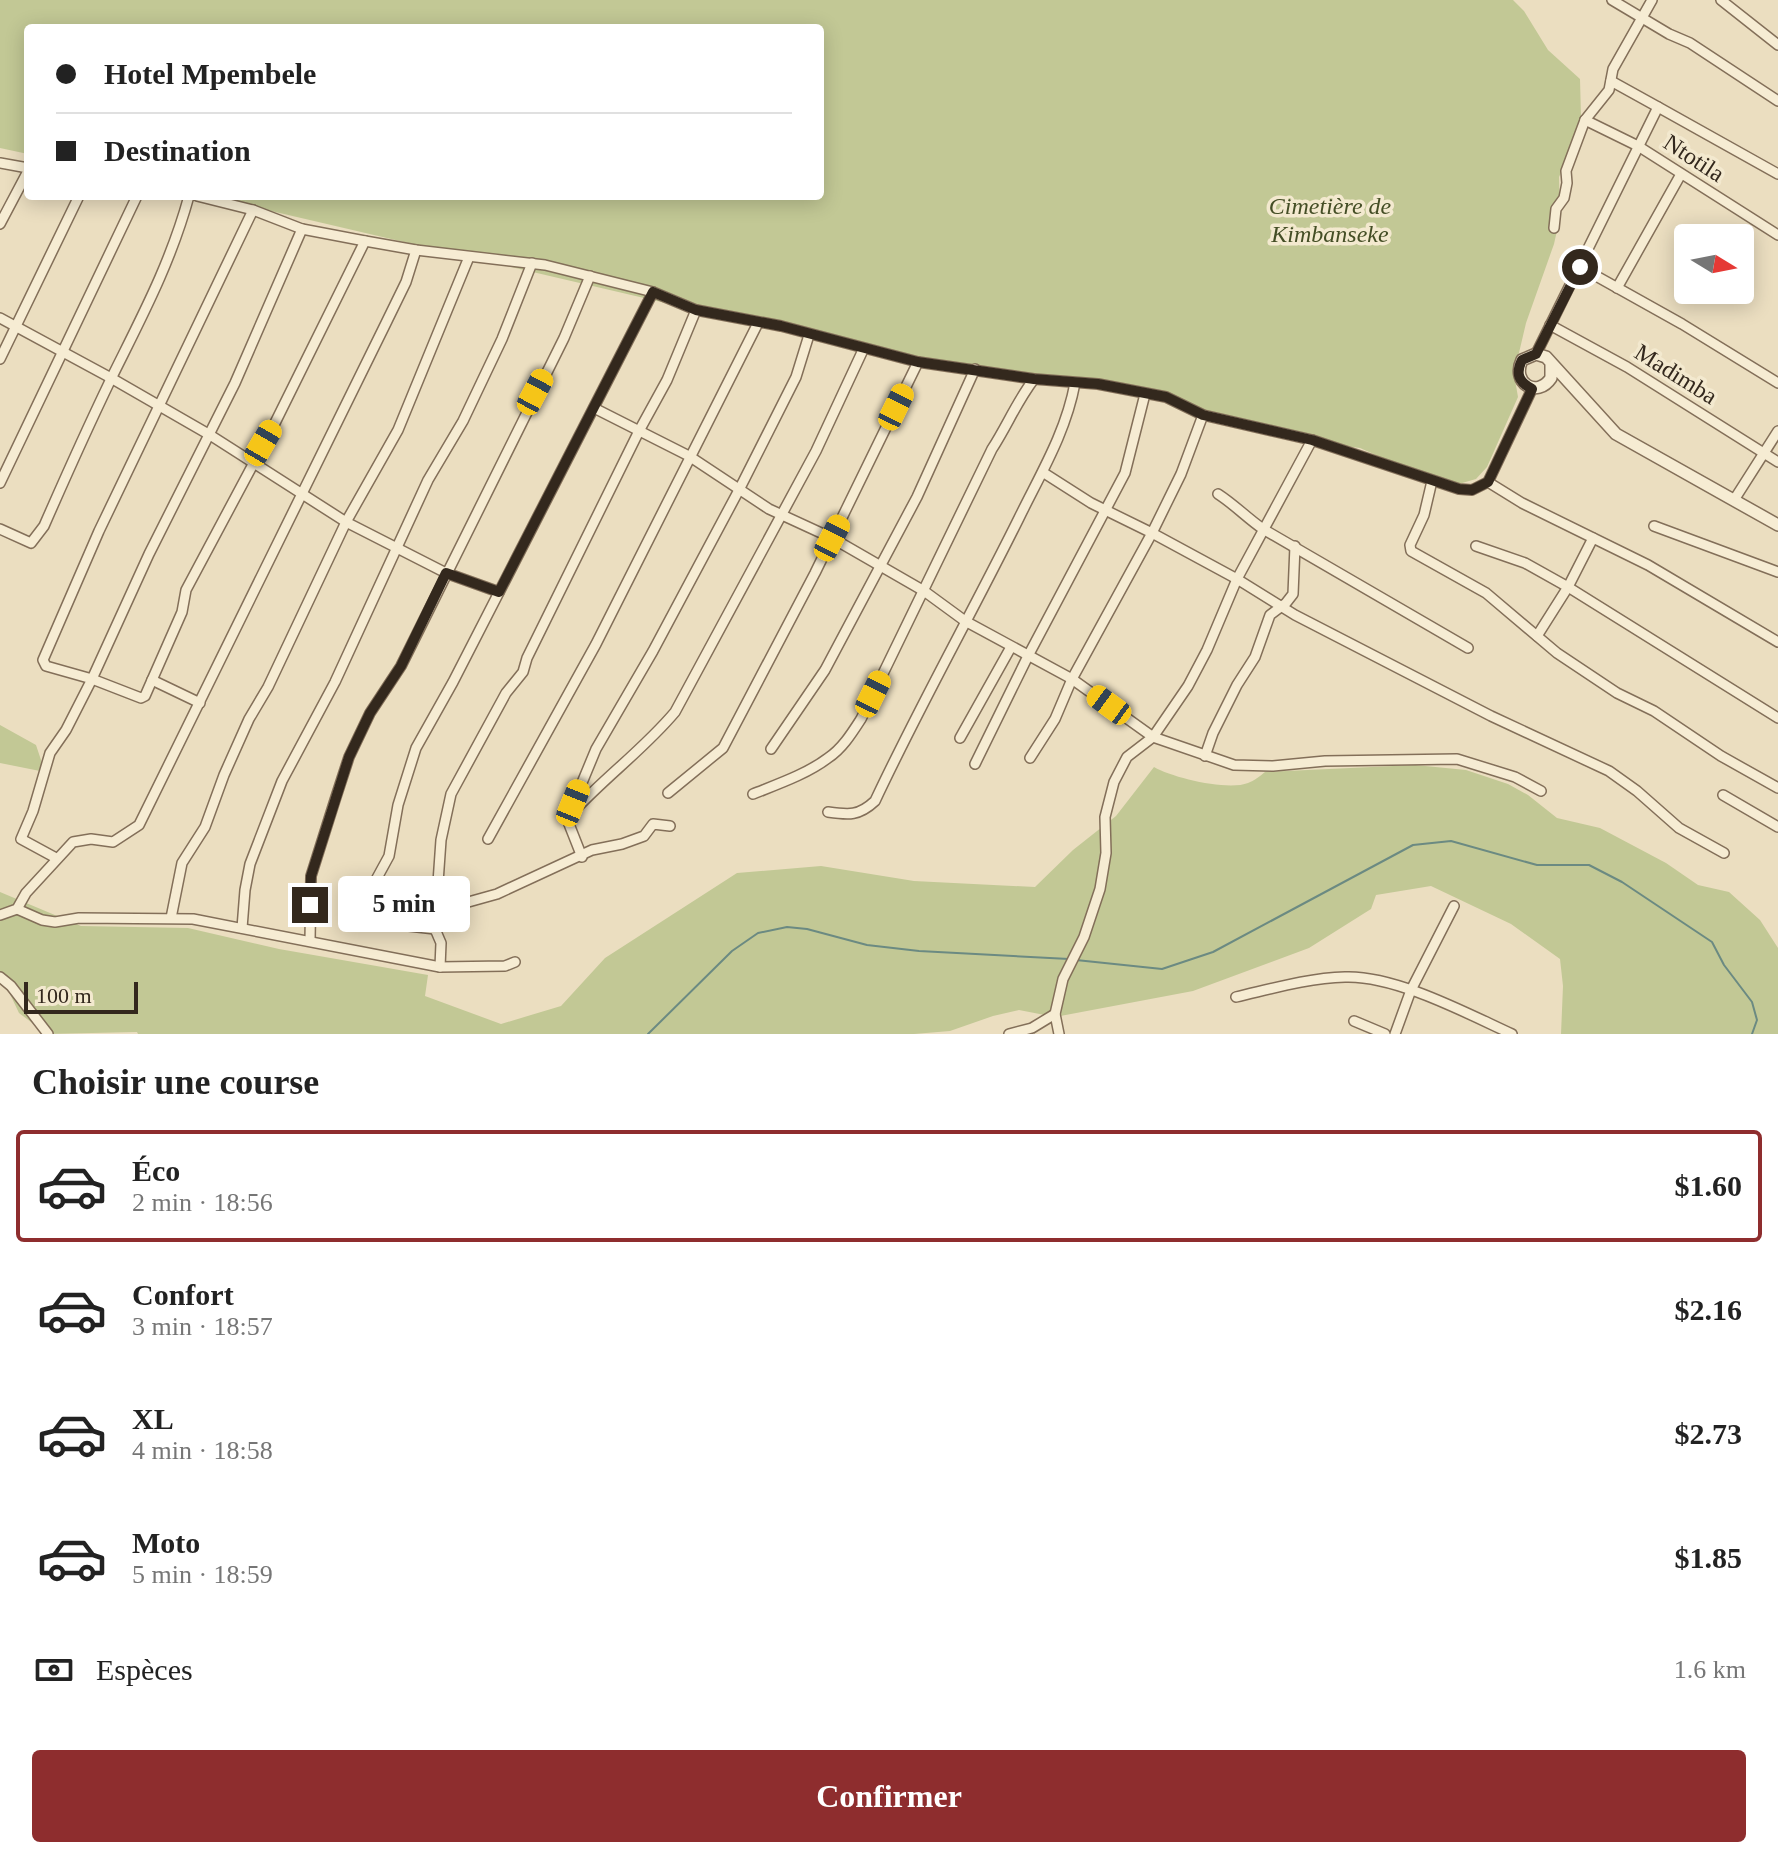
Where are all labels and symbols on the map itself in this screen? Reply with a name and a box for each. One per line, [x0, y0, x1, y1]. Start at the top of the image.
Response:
street label: Ntotila [1659, 129, 1729, 187]
park label: Cimetière de Kimbanseke [1269, 193, 1392, 247]
north arrow [1674, 224, 1754, 304]
route start [1562, 249, 1598, 285]
street label: Madimba [1630, 339, 1722, 410]
car [513, 365, 557, 419]
car [875, 380, 917, 434]
car [241, 416, 285, 470]
car [810, 511, 854, 565]
car [852, 667, 894, 721]
car [1083, 681, 1135, 729]
car [553, 776, 593, 830]
callout: 5 min [338, 877, 470, 933]
route end [292, 887, 328, 923]
scale bar [24, 978, 138, 1014]

